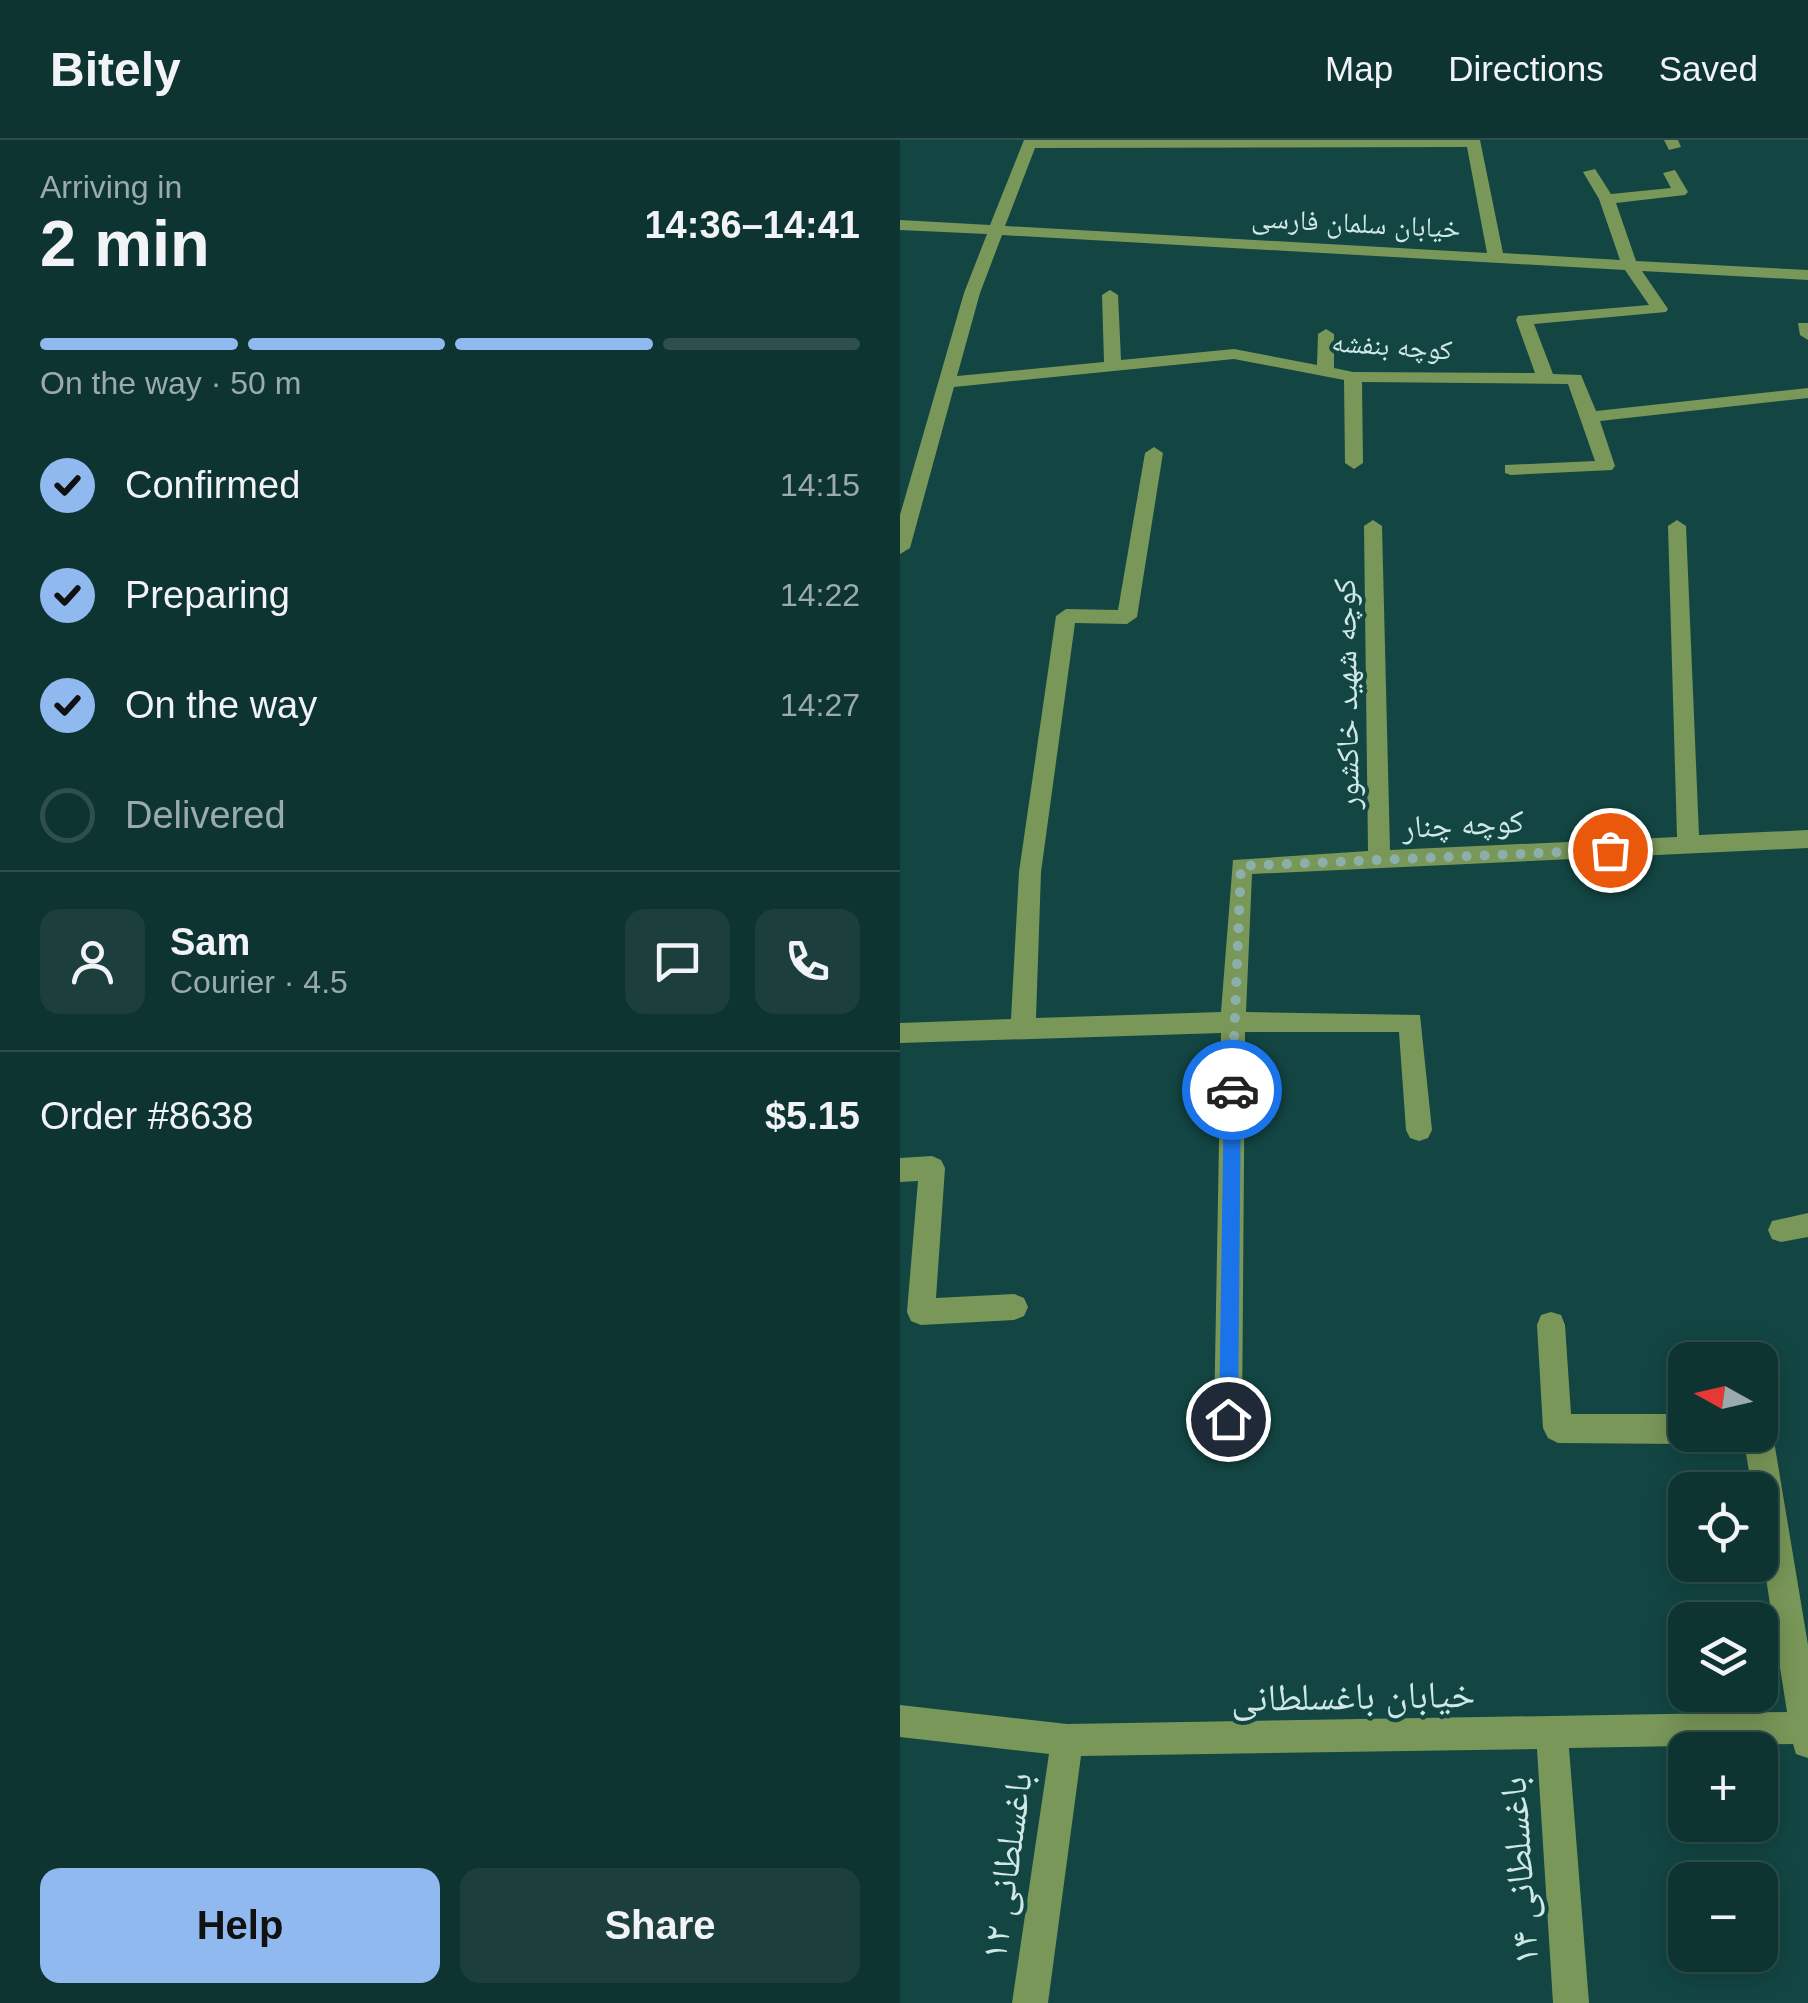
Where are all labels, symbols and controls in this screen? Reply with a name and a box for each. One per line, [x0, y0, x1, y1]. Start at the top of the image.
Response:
text: Bitely [50, 43, 181, 96]
text: Map [1325, 49, 1393, 88]
text: Directions [1448, 49, 1604, 88]
text: Saved [1659, 49, 1758, 88]
text: Arriving in [40, 169, 182, 205]
street label: خیابان سلمان فارسی [1251, 202, 1461, 246]
text: 14:36–14:41 [644, 204, 860, 246]
text: 2 min [40, 207, 210, 280]
street label: کوچه بنفشه [1331, 326, 1454, 366]
text: On the way · 50 m [40, 365, 301, 401]
icon: check [40, 458, 95, 513]
text: Confirmed [125, 464, 300, 506]
text: 14:15 [780, 467, 860, 503]
icon: check [40, 568, 95, 623]
text: Preparing [125, 574, 290, 616]
text: 14:22 [780, 577, 860, 613]
street label: کوچه شهید خاکشور [1326, 578, 1367, 811]
icon: check [40, 678, 95, 733]
text: On the way [125, 684, 317, 726]
text: 14:27 [780, 687, 860, 723]
text: Delivered [125, 794, 286, 836]
street label: کوچه چنار [1400, 803, 1525, 846]
pin [1568, 808, 1653, 893]
icon: bag [1583, 823, 1638, 878]
button: person [40, 909, 145, 1014]
button: chat [625, 909, 730, 1014]
button: phone [755, 909, 860, 1014]
text: Sam [170, 921, 250, 963]
text: Courier · 4.5 [170, 964, 348, 1000]
courier [1182, 1040, 1282, 1140]
icon: car [1205, 1063, 1260, 1118]
text: Order #8638 [40, 1095, 253, 1137]
text: $5.15 [765, 1095, 860, 1137]
north arrow [1668, 1342, 1778, 1452]
map controls [1668, 1342, 1778, 1972]
pin [1186, 1377, 1271, 1462]
icon: home [1201, 1392, 1256, 1447]
button: locate [1668, 1472, 1778, 1582]
button: layers [1668, 1602, 1778, 1712]
street label: خیابان باغسلطانی [1231, 1673, 1475, 1721]
button: + [1668, 1732, 1778, 1842]
street label: باغسلطانی ۱۲ [972, 1770, 1042, 1963]
street label: باغسلطانی ۱۴ [1491, 1775, 1549, 1966]
button: − [1668, 1862, 1778, 1972]
button: Help [40, 1868, 440, 1983]
button: Share [460, 1868, 860, 1983]

